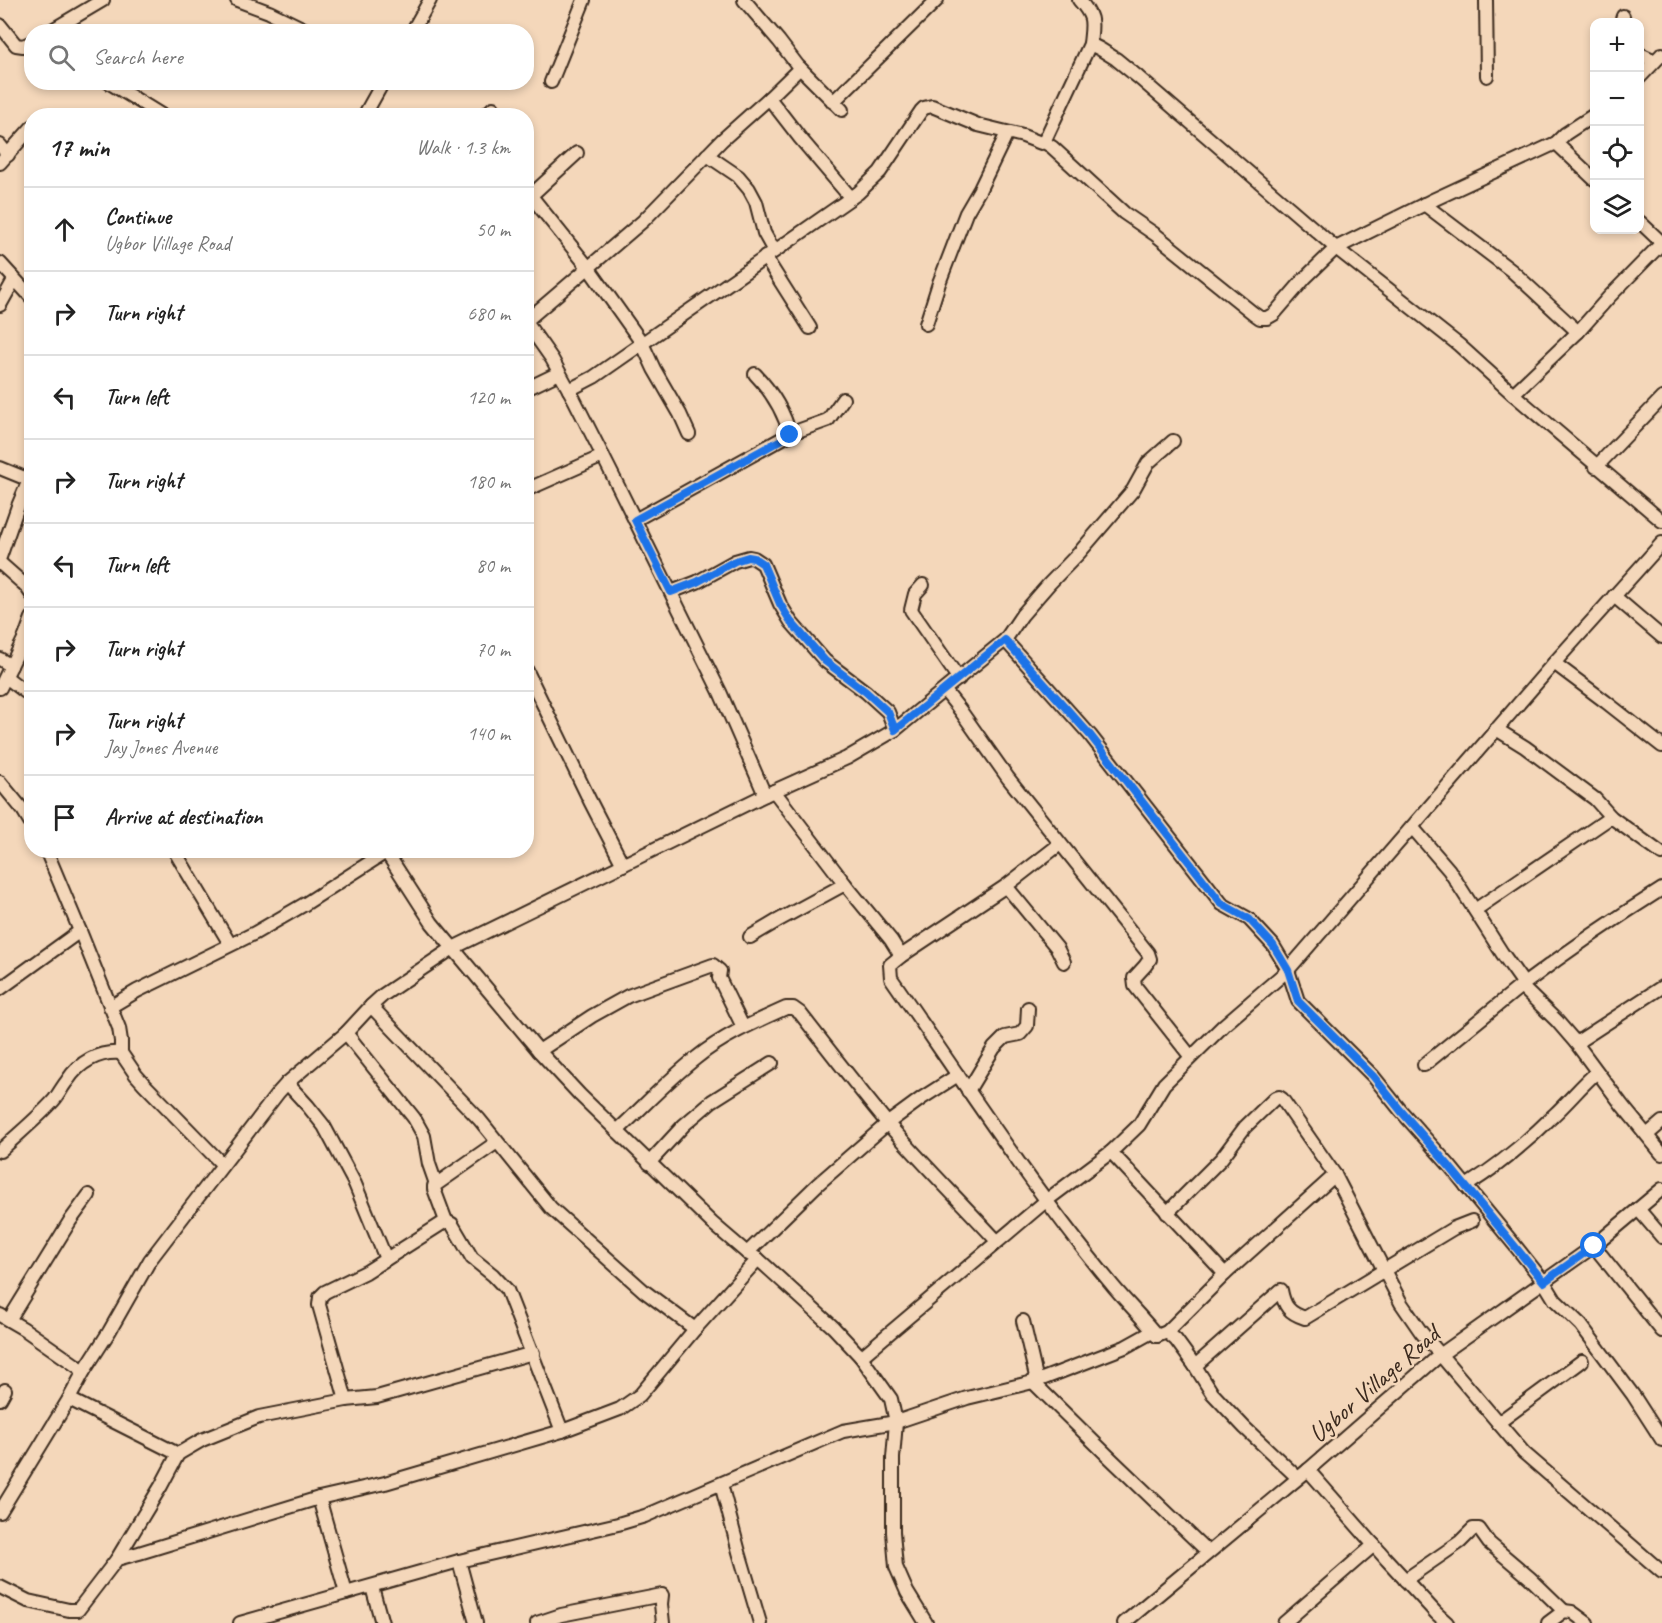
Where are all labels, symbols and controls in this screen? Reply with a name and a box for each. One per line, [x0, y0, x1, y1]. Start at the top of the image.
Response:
map controls [1590, 18, 1644, 234]
button: + [1590, 18, 1644, 72]
search box [24, 24, 534, 90]
icon: search [45, 41, 78, 74]
text: Search here [93, 43, 183, 71]
button: − [1590, 72, 1644, 126]
button: locate [1590, 126, 1644, 180]
text: 17 min [48, 131, 109, 164]
text: Walk · 1.3 km [416, 135, 510, 160]
button: layers [1590, 180, 1644, 234]
text: Continue [105, 203, 171, 231]
icon: ahead [48, 213, 81, 246]
text: 50 m [476, 217, 510, 242]
text: Ugbor Village Road [105, 231, 230, 256]
icon: right [48, 297, 81, 330]
text: Turn right [105, 299, 182, 327]
text: 680 m [467, 301, 510, 326]
icon: left [48, 381, 81, 414]
text: Turn left [105, 383, 169, 411]
text: 120 m [467, 385, 510, 410]
route end [776, 421, 802, 447]
icon: right [48, 465, 81, 498]
text: Turn right [105, 467, 182, 495]
text: 180 m [467, 469, 510, 494]
icon: left [48, 549, 81, 582]
text: Turn left [105, 551, 169, 579]
text: 80 m [476, 553, 510, 578]
icon: right [48, 633, 81, 666]
text: Turn right [105, 635, 182, 663]
text: 70 m [476, 637, 510, 662]
text: Turn right [105, 707, 182, 735]
icon: right [48, 717, 81, 750]
text: 140 m [467, 721, 510, 746]
text: Jay Jones Avenue [105, 735, 217, 760]
icon: arrive [48, 801, 81, 834]
text: Arrive at destination [105, 803, 262, 831]
route start [1580, 1232, 1606, 1258]
street label: Ugbor Village Road [1302, 1316, 1449, 1450]

